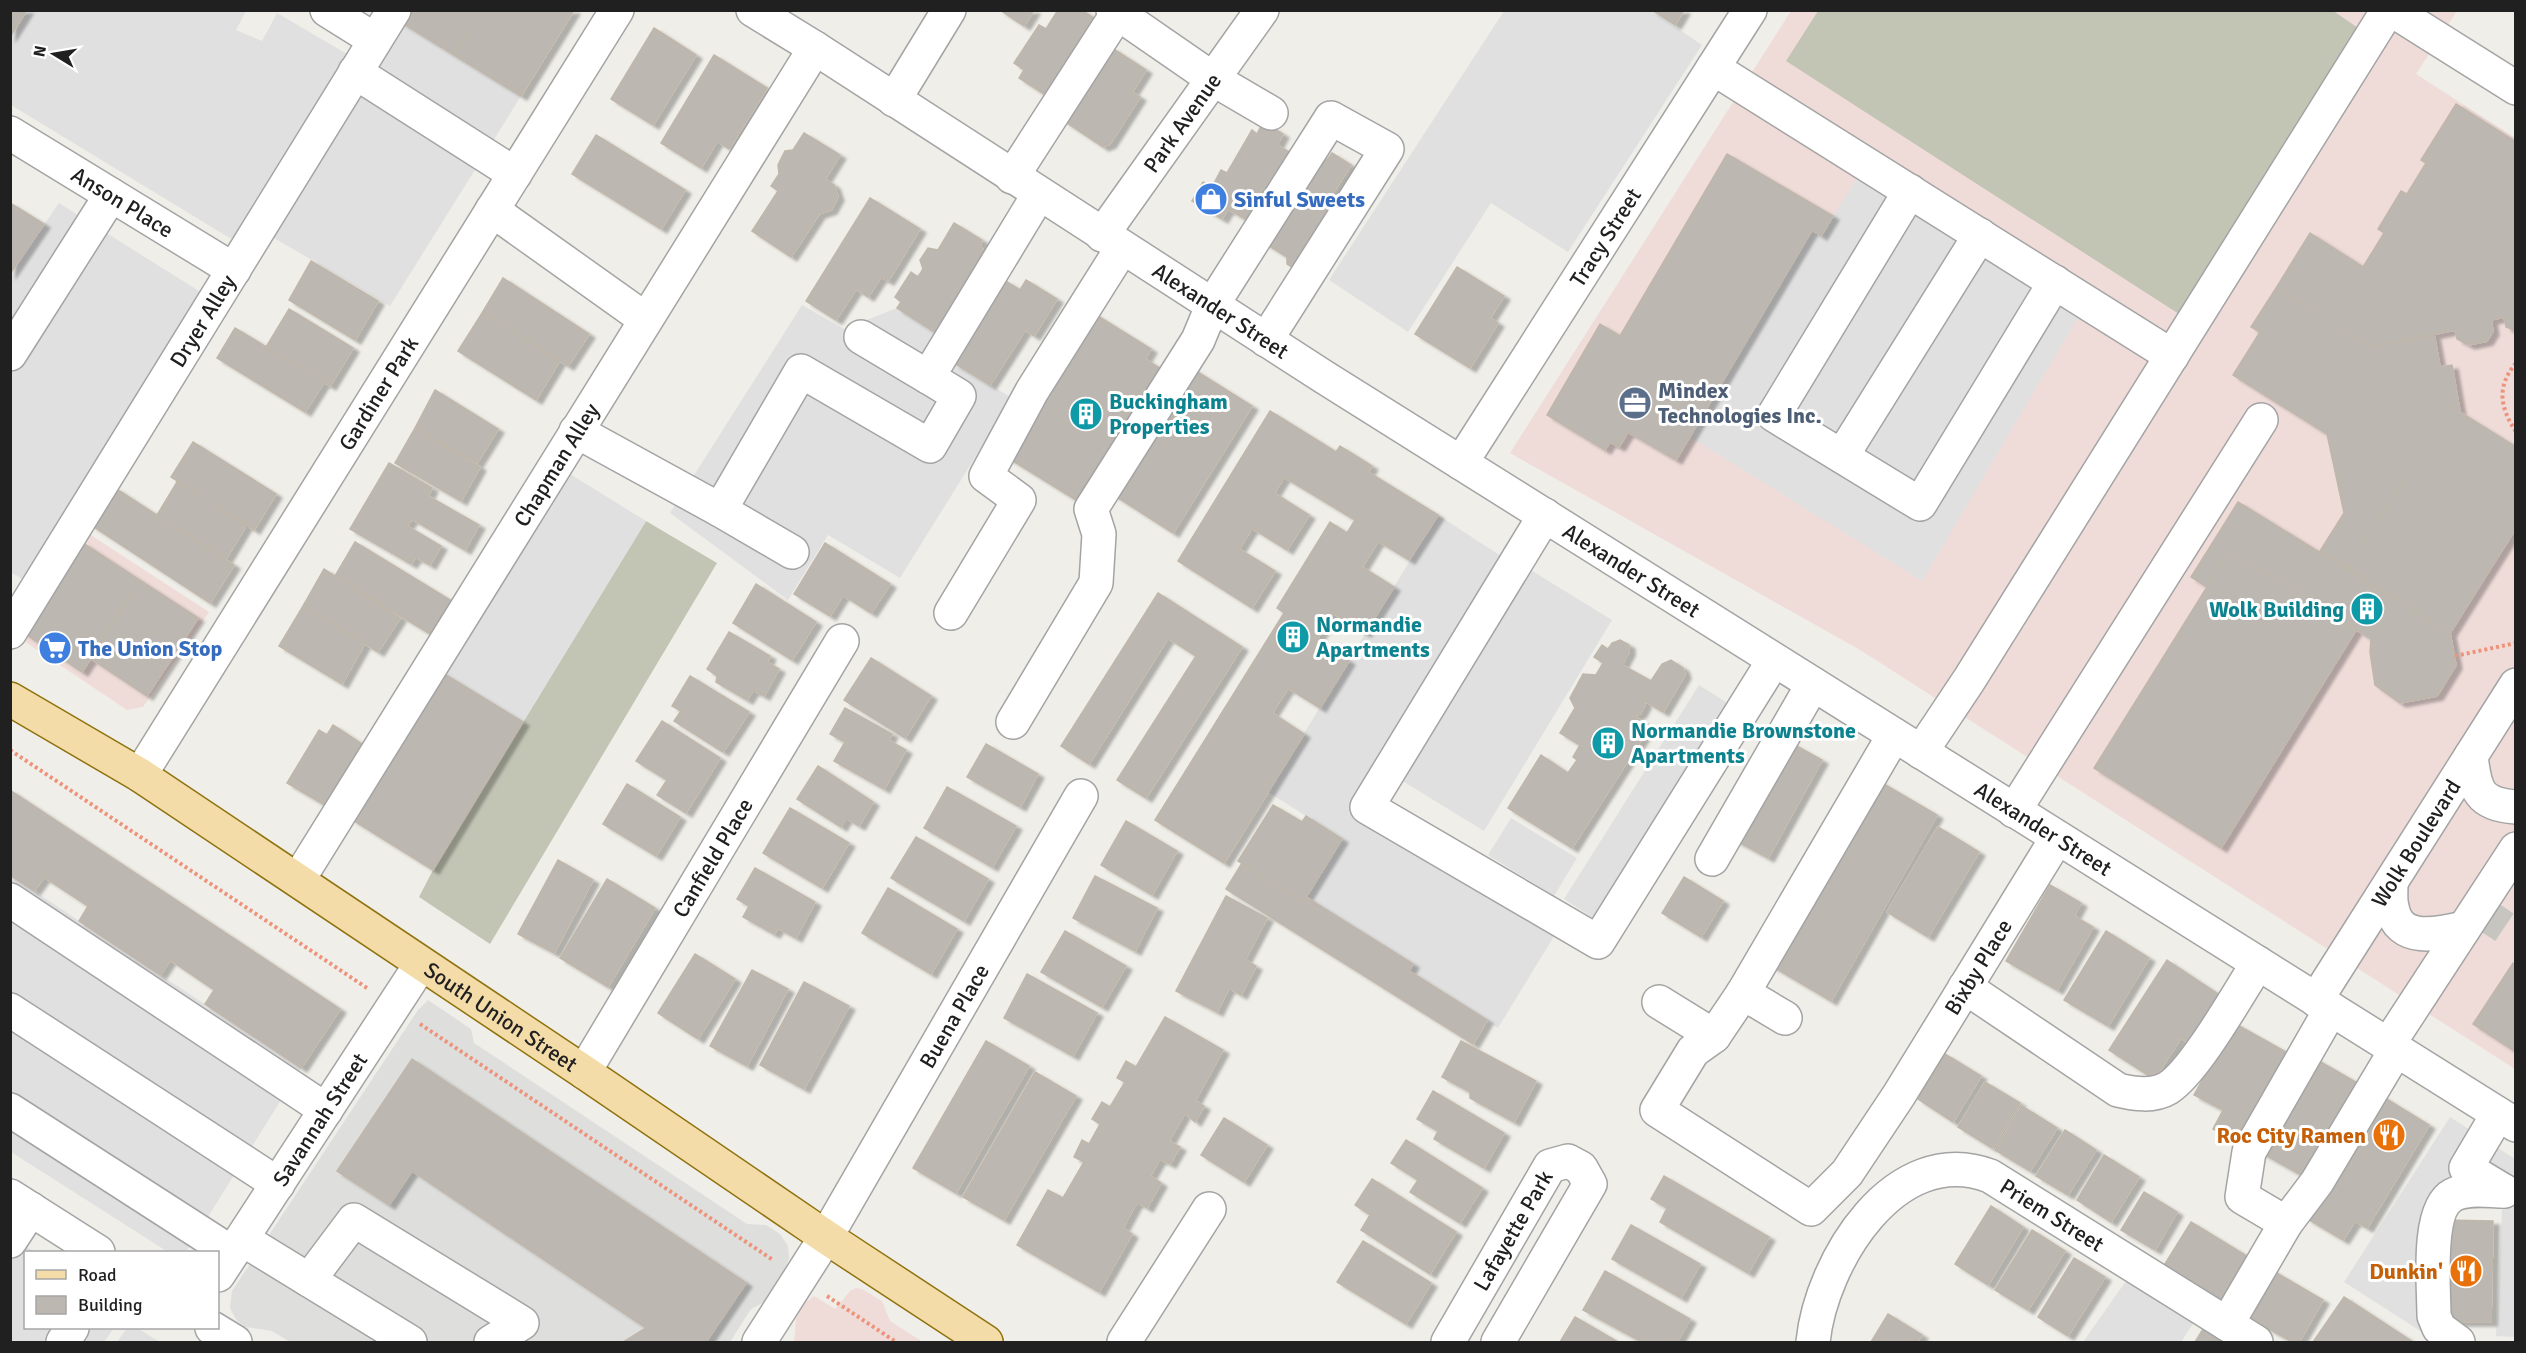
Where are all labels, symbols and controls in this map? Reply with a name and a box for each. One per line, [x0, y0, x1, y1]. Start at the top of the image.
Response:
north arrow [24, 24, 84, 84]
text: N [29, 44, 51, 59]
street label: Park Avenue [1138, 68, 1227, 178]
street label: Anson Place [66, 161, 178, 244]
shop icon: Sinful Sweets [1193, 181, 1229, 217]
street label: Tracy Street [1564, 183, 1647, 292]
place label: Sinful Sweets [1234, 186, 1365, 213]
street label: Alexander Street [1147, 257, 1294, 365]
street label: Dryer Alley [164, 269, 242, 372]
street label: Gardiner Park [333, 332, 424, 455]
place label: Mindex Technologies Inc. [1658, 377, 1822, 429]
office icon: Mindex Technologies Inc. [1617, 385, 1653, 421]
place label: Buckingham Properties [1109, 388, 1228, 440]
building icon: Buckingham Properties [1068, 396, 1104, 432]
street label: Chapman Alley [508, 398, 605, 532]
street label: Alexander Street [1558, 517, 1705, 624]
building icon: Wolk Building [2349, 591, 2385, 627]
place label: Wolk Building [2209, 596, 2344, 623]
place label: Normandie Apartments [1316, 611, 1430, 663]
building icon: Normandie Apartments [1275, 619, 1311, 655]
supermarket icon: The Union Stop [37, 630, 73, 666]
place label: The Union Stop [78, 635, 222, 662]
place label: Normandie Brownstone Apartments [1631, 717, 1856, 769]
building icon: Normandie Brownstone Apartments [1590, 725, 1626, 761]
street label: Wolk Boulevard [2366, 774, 2467, 912]
street label: Alexander Street [1970, 776, 2117, 882]
street label: Canfield Place [667, 793, 759, 922]
street label: Bixby Place [1939, 914, 2018, 1020]
street label: South Union Street [419, 956, 583, 1078]
street label: Buena Place [914, 959, 995, 1073]
street label: Savannah Street [267, 1048, 374, 1191]
restaurant icon: Roc City Ramen [2371, 1117, 2407, 1153]
place label: Roc City Ramen [2217, 1122, 2366, 1149]
street label: Lafayette Park [1468, 1165, 1559, 1296]
street label: Priem Street [1995, 1173, 2109, 1258]
legend [24, 1251, 219, 1329]
restaurant icon: Dunkin' [2448, 1253, 2484, 1289]
place label: Dunkin' [2369, 1258, 2443, 1285]
text: Road [78, 1264, 117, 1286]
text: Building [78, 1294, 142, 1316]

